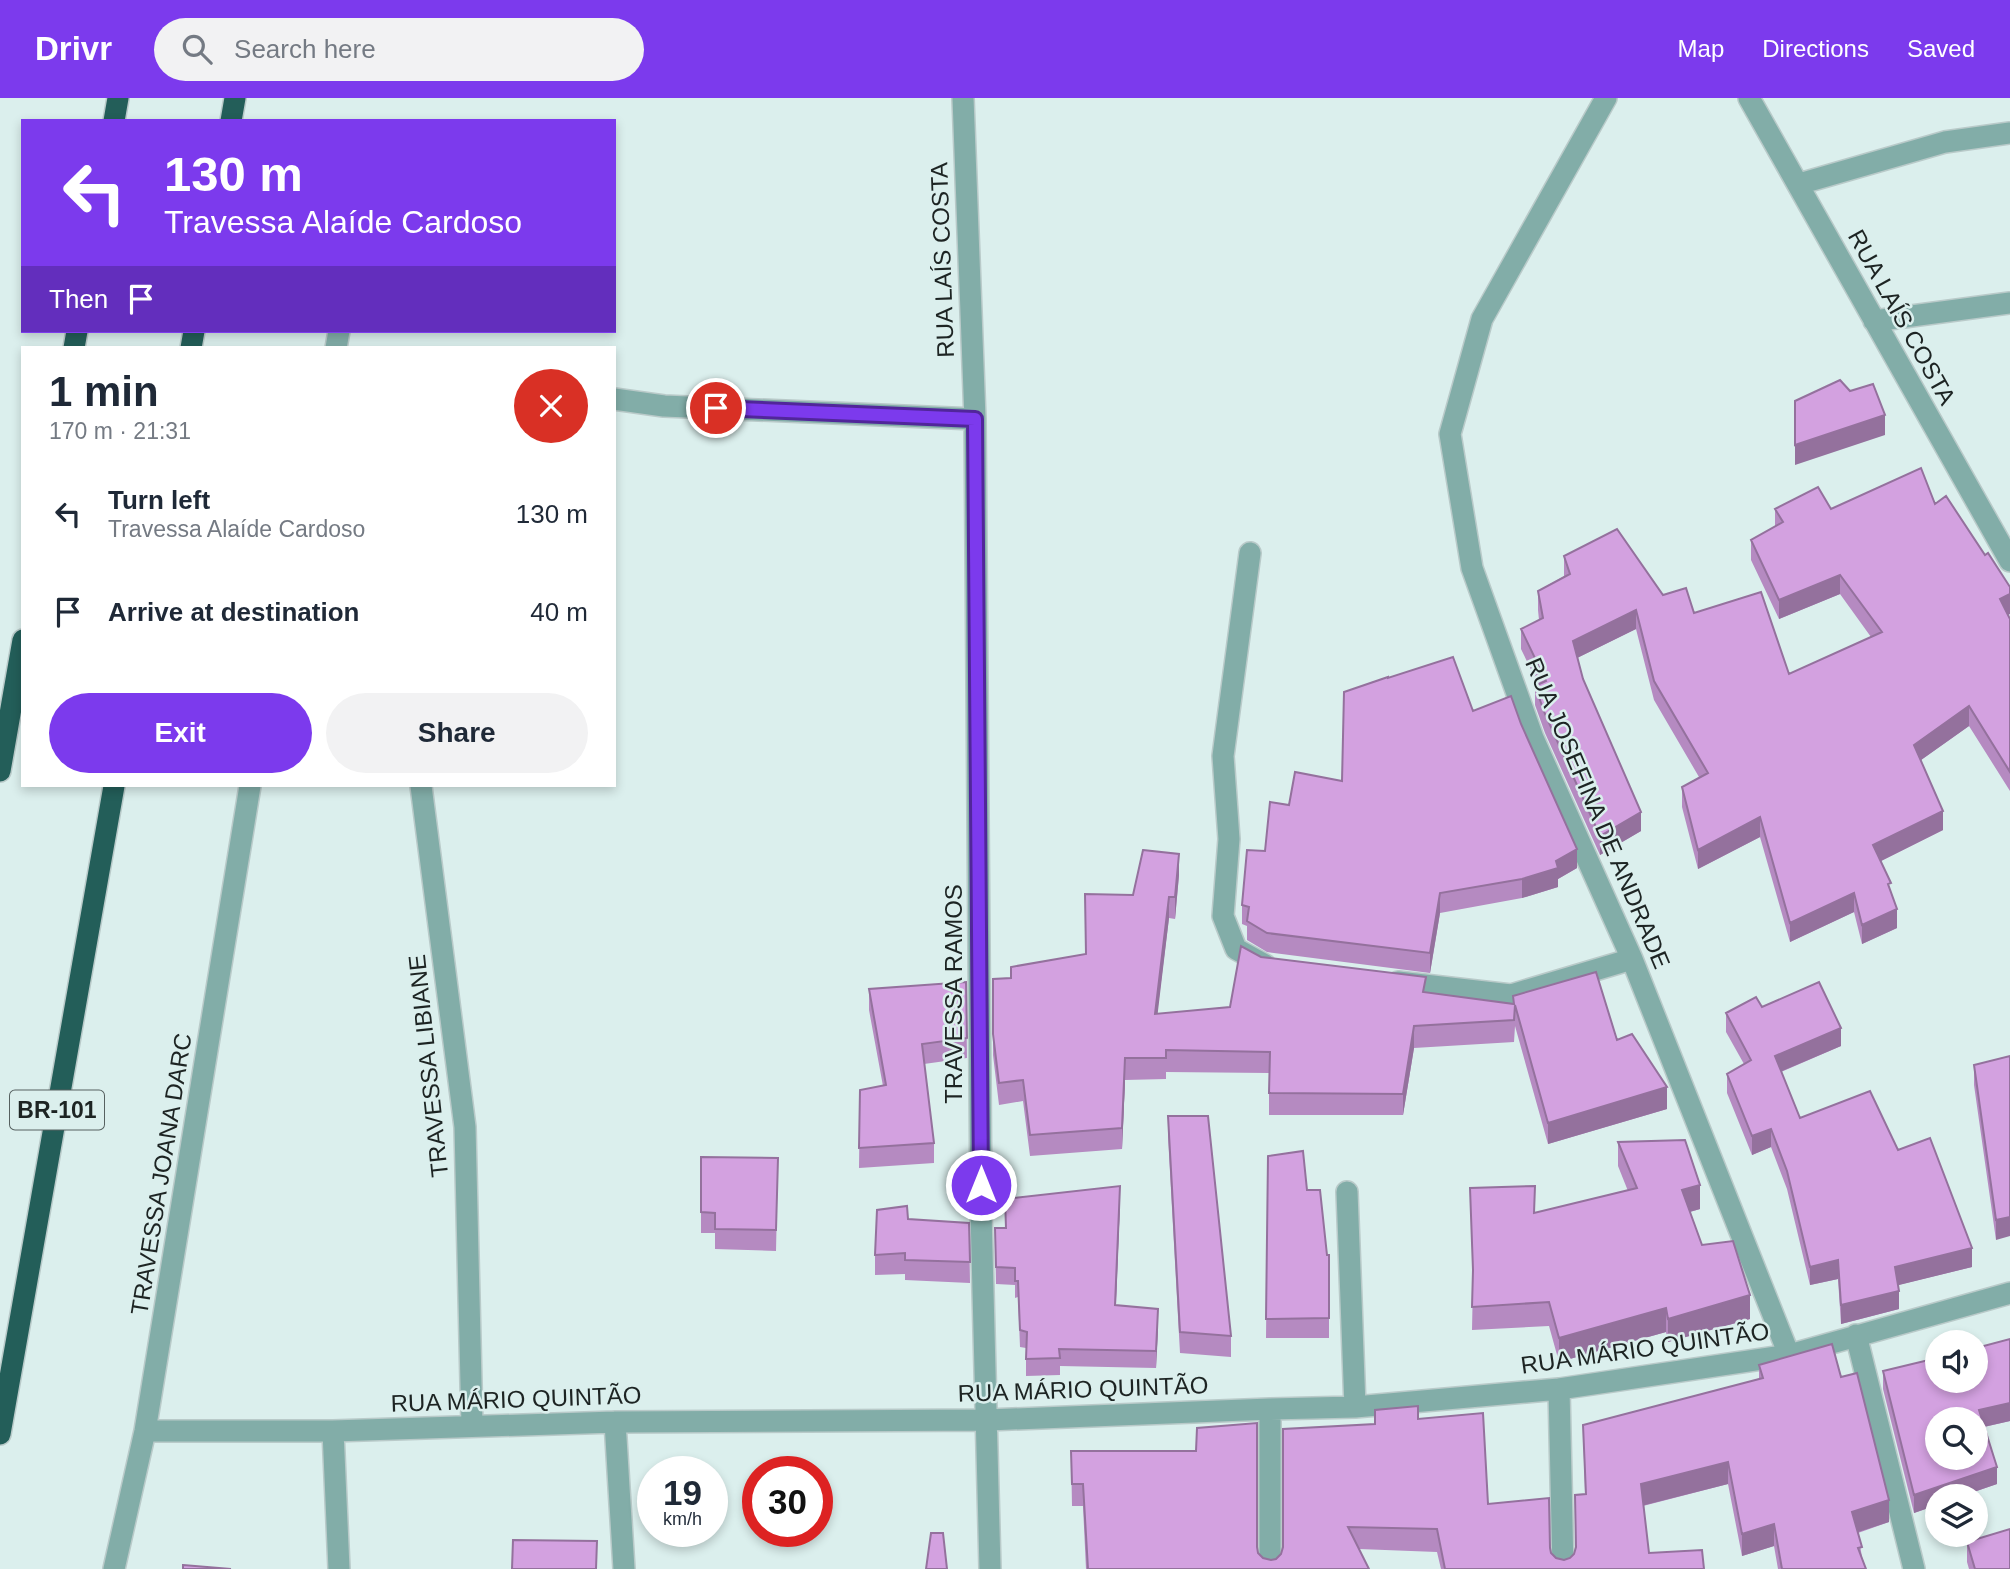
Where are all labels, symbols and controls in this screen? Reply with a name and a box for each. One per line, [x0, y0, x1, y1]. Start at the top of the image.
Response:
search box [154, 18, 644, 81]
text: Drivr [35, 30, 112, 67]
icon: search [178, 30, 216, 68]
text: Search here [234, 34, 376, 64]
text: Map [1678, 35, 1724, 62]
text: Directions [1762, 35, 1869, 62]
text: Saved [1907, 35, 1975, 62]
icon: left [49, 147, 140, 238]
text: 130 m [164, 147, 303, 201]
street label: RUA LAÍS COSTA [925, 162, 959, 358]
text: Travessa Alaíde Cardoso [164, 204, 522, 240]
street label: RUA LAÍS COSTA [1843, 225, 1961, 409]
icon: arrive [122, 280, 160, 318]
text: Then [49, 284, 108, 314]
text: 1 min [49, 368, 159, 415]
button: close [514, 369, 588, 443]
pin [686, 378, 746, 438]
icon: arrive [697, 389, 735, 427]
text: 170 m · 21:31 [49, 418, 191, 444]
text: Turn left [108, 485, 210, 515]
icon: left [49, 495, 87, 533]
text: 130 m [516, 499, 588, 529]
text: Travessa Alaíde Cardoso [108, 516, 365, 542]
icon: arrive [49, 593, 87, 631]
text: Arrive at destination [108, 597, 359, 627]
text: 40 m [530, 597, 588, 627]
street label: RUA JOSEFINA DE ANDRADE [1520, 654, 1676, 972]
button: Exit [49, 693, 312, 773]
button: Share [326, 693, 588, 773]
street label: TRAVESSA RAMOS [940, 884, 967, 1104]
street label: TRAVESSA LIBIANE [403, 953, 453, 1179]
street label: TRAVESSA JOANA DARC [125, 1031, 197, 1317]
road number: BR-101 [10, 1091, 104, 1130]
position arrow [944, 1148, 1018, 1222]
street label: RUA MÁRIO QUINTÃO [1519, 1317, 1771, 1379]
map controls [1925, 1330, 1988, 1547]
button: sound [1925, 1330, 1988, 1393]
street label: RUA MÁRIO QUINTÃO [957, 1371, 1209, 1407]
street label: RUA MÁRIO QUINTÃO [390, 1381, 642, 1417]
button: search [1925, 1407, 1988, 1470]
speed limit sign: 30 [742, 1456, 833, 1547]
text: 19 [663, 1473, 702, 1512]
button: layers [1925, 1484, 1988, 1547]
text: km/h [663, 1509, 702, 1529]

